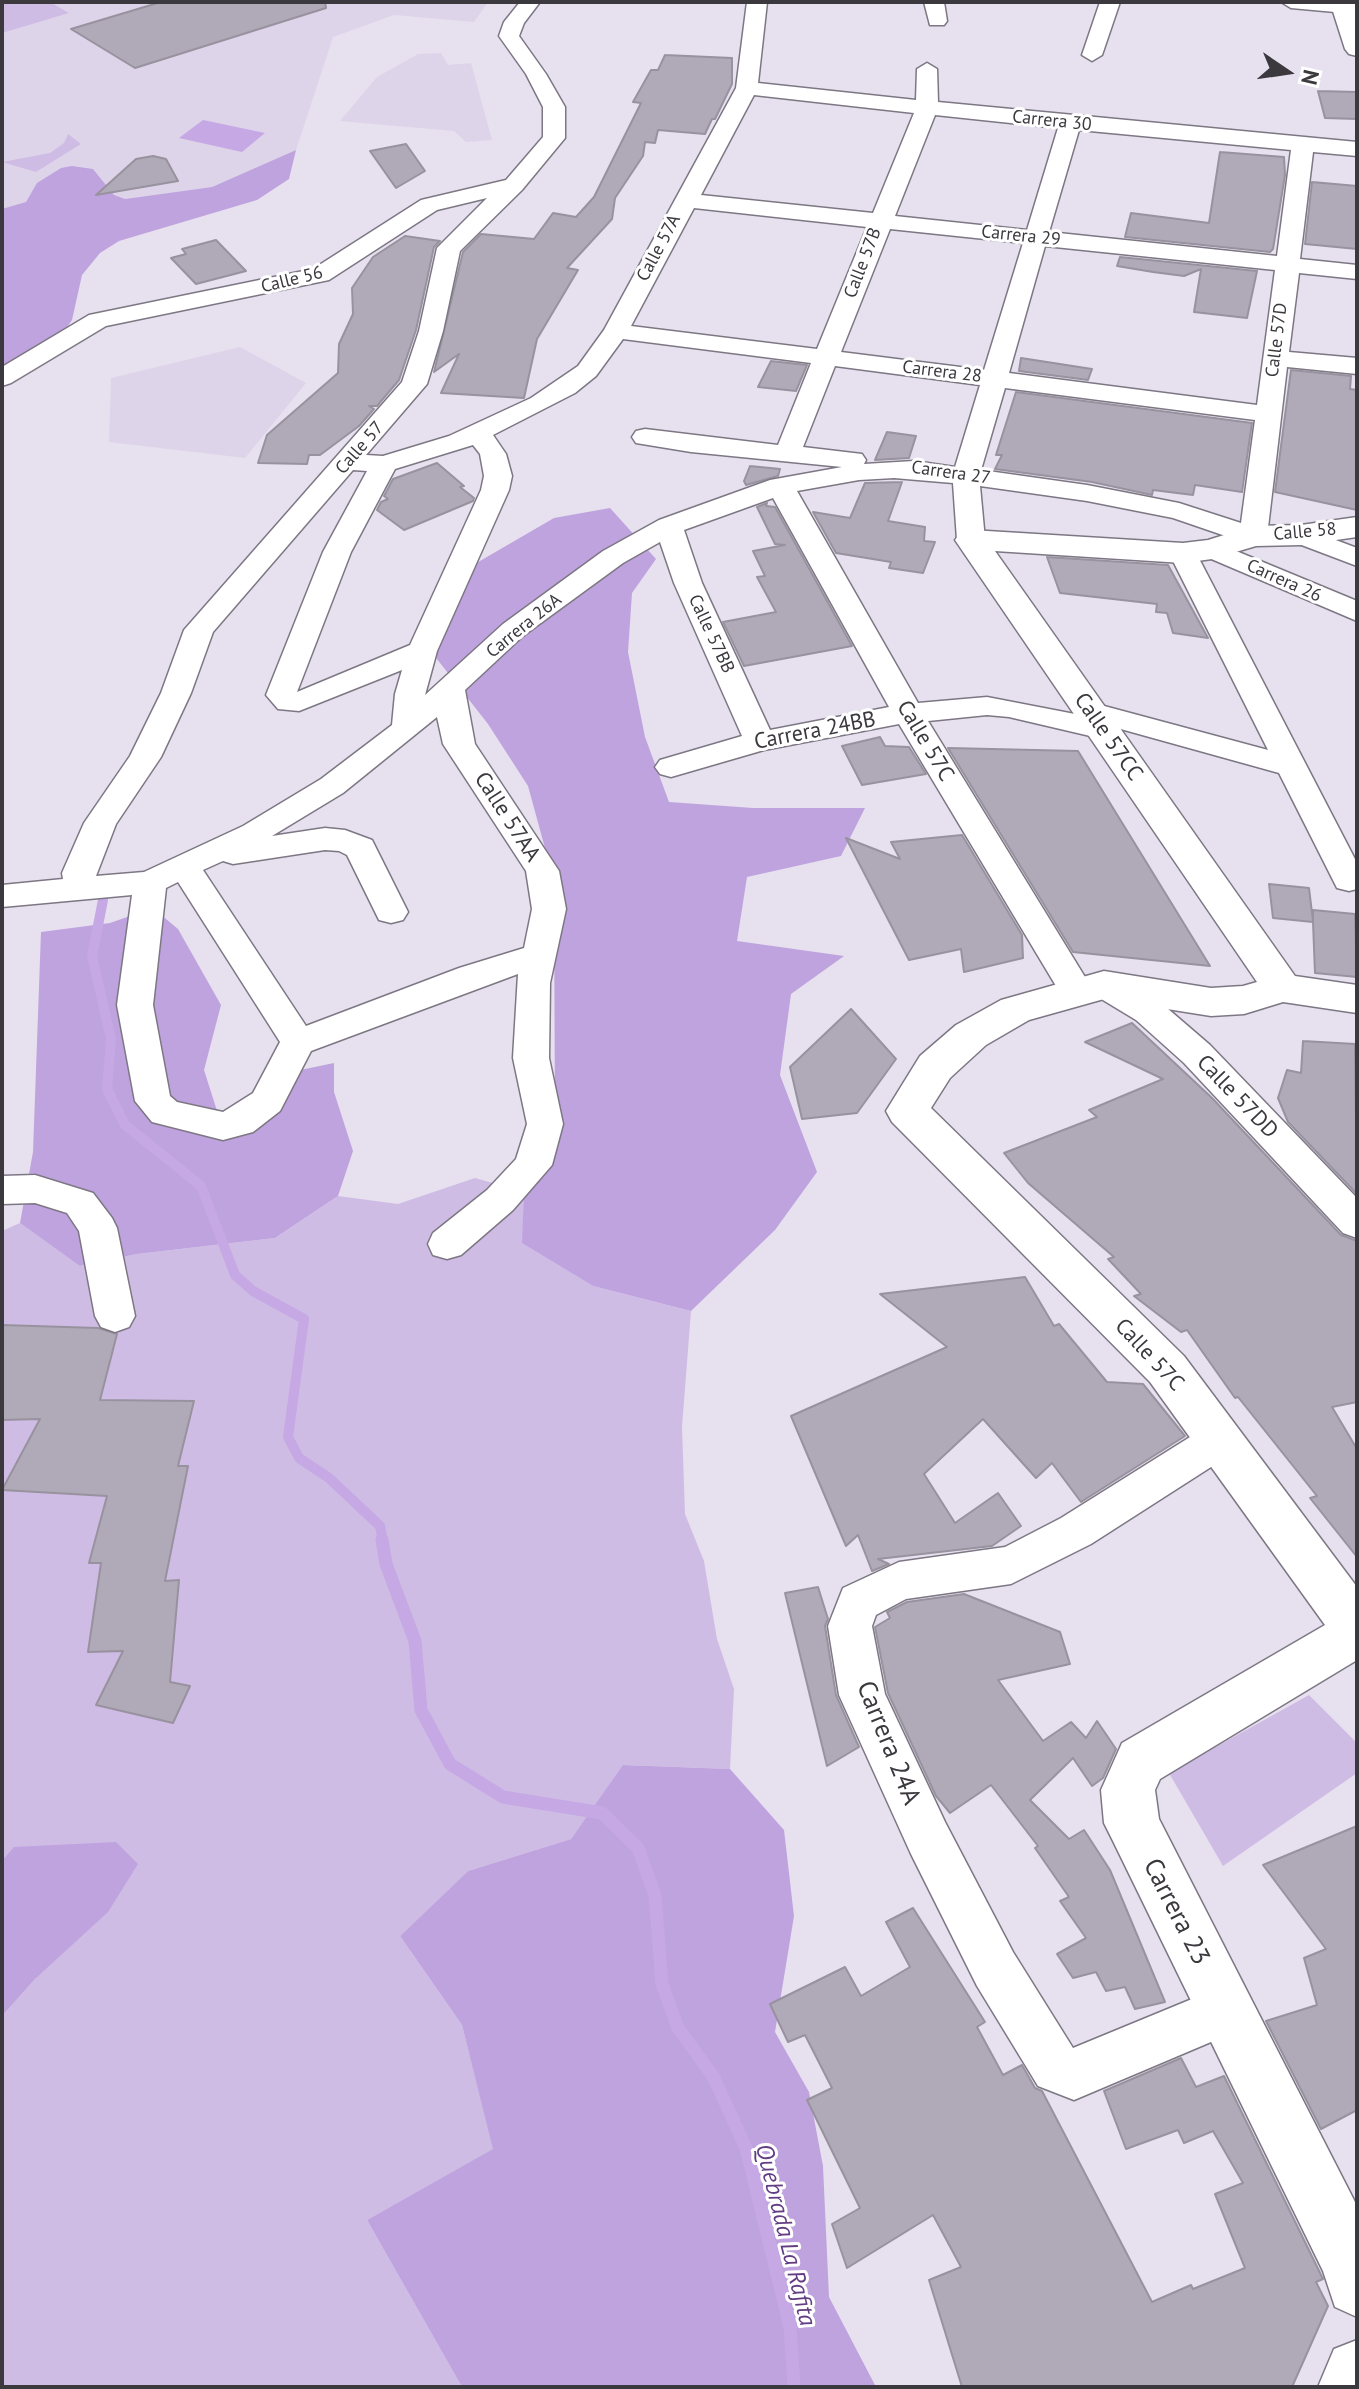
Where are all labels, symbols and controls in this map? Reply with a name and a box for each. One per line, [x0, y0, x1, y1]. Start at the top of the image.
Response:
north arrow [1247, 32, 1327, 112]
text: N [1295, 67, 1326, 88]
street label: Carrera 30 [1011, 106, 1093, 136]
street label: Calle 57A [632, 211, 686, 285]
street label: Carrera 29 [980, 221, 1062, 251]
street label: Calle 57B [840, 225, 886, 301]
street label: Calle 56 [259, 262, 325, 298]
street label: Calle 57D [1262, 302, 1292, 378]
street label: Carrera 28 [901, 356, 983, 388]
street label: Calle 57 [331, 417, 389, 479]
street label: Carrera 27 [910, 457, 992, 489]
street label: Calle 58 [1273, 518, 1337, 546]
street label: Carrera 26 [1243, 555, 1325, 607]
street label: Carrera 26A [482, 589, 566, 663]
street label: Calle 57BB [683, 591, 739, 677]
street label: Calle 57CC [1068, 688, 1148, 786]
street label: Calle 57C [891, 696, 959, 786]
street label: Carrera 24BB [752, 706, 878, 756]
street label: Calle 57AA [468, 767, 546, 867]
street label: Calle 57DD [1191, 1050, 1283, 1144]
street label: Calle 57C [1109, 1313, 1189, 1397]
street label: Carrera 24A [849, 1677, 927, 1809]
street label: Carrera 23 [1136, 1854, 1216, 1970]
water label: Quebrada La Rafita [748, 2141, 822, 2329]

